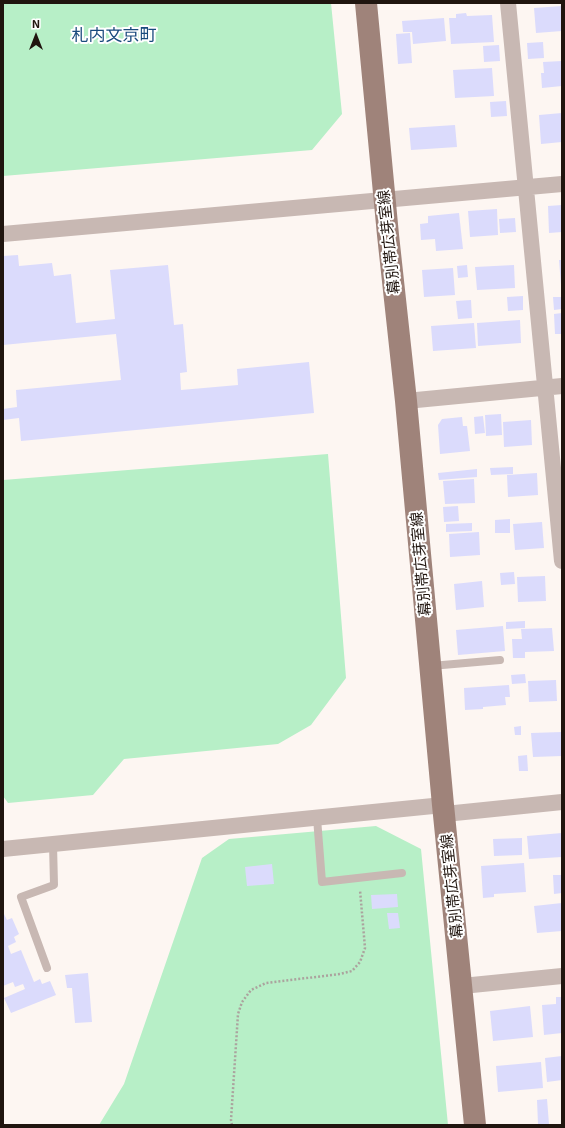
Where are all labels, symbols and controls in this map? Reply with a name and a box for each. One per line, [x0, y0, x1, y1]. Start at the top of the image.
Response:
north arrow [16, 16, 56, 56]
text: N [32, 17, 40, 30]
district label: 札内文京町 [72, 25, 156, 45]
street label: 幕別帯広芽室線 [375, 189, 403, 295]
street label: 幕別帯広芽室線 [407, 511, 435, 617]
street label: 幕別帯広芽室線 [438, 833, 466, 939]

